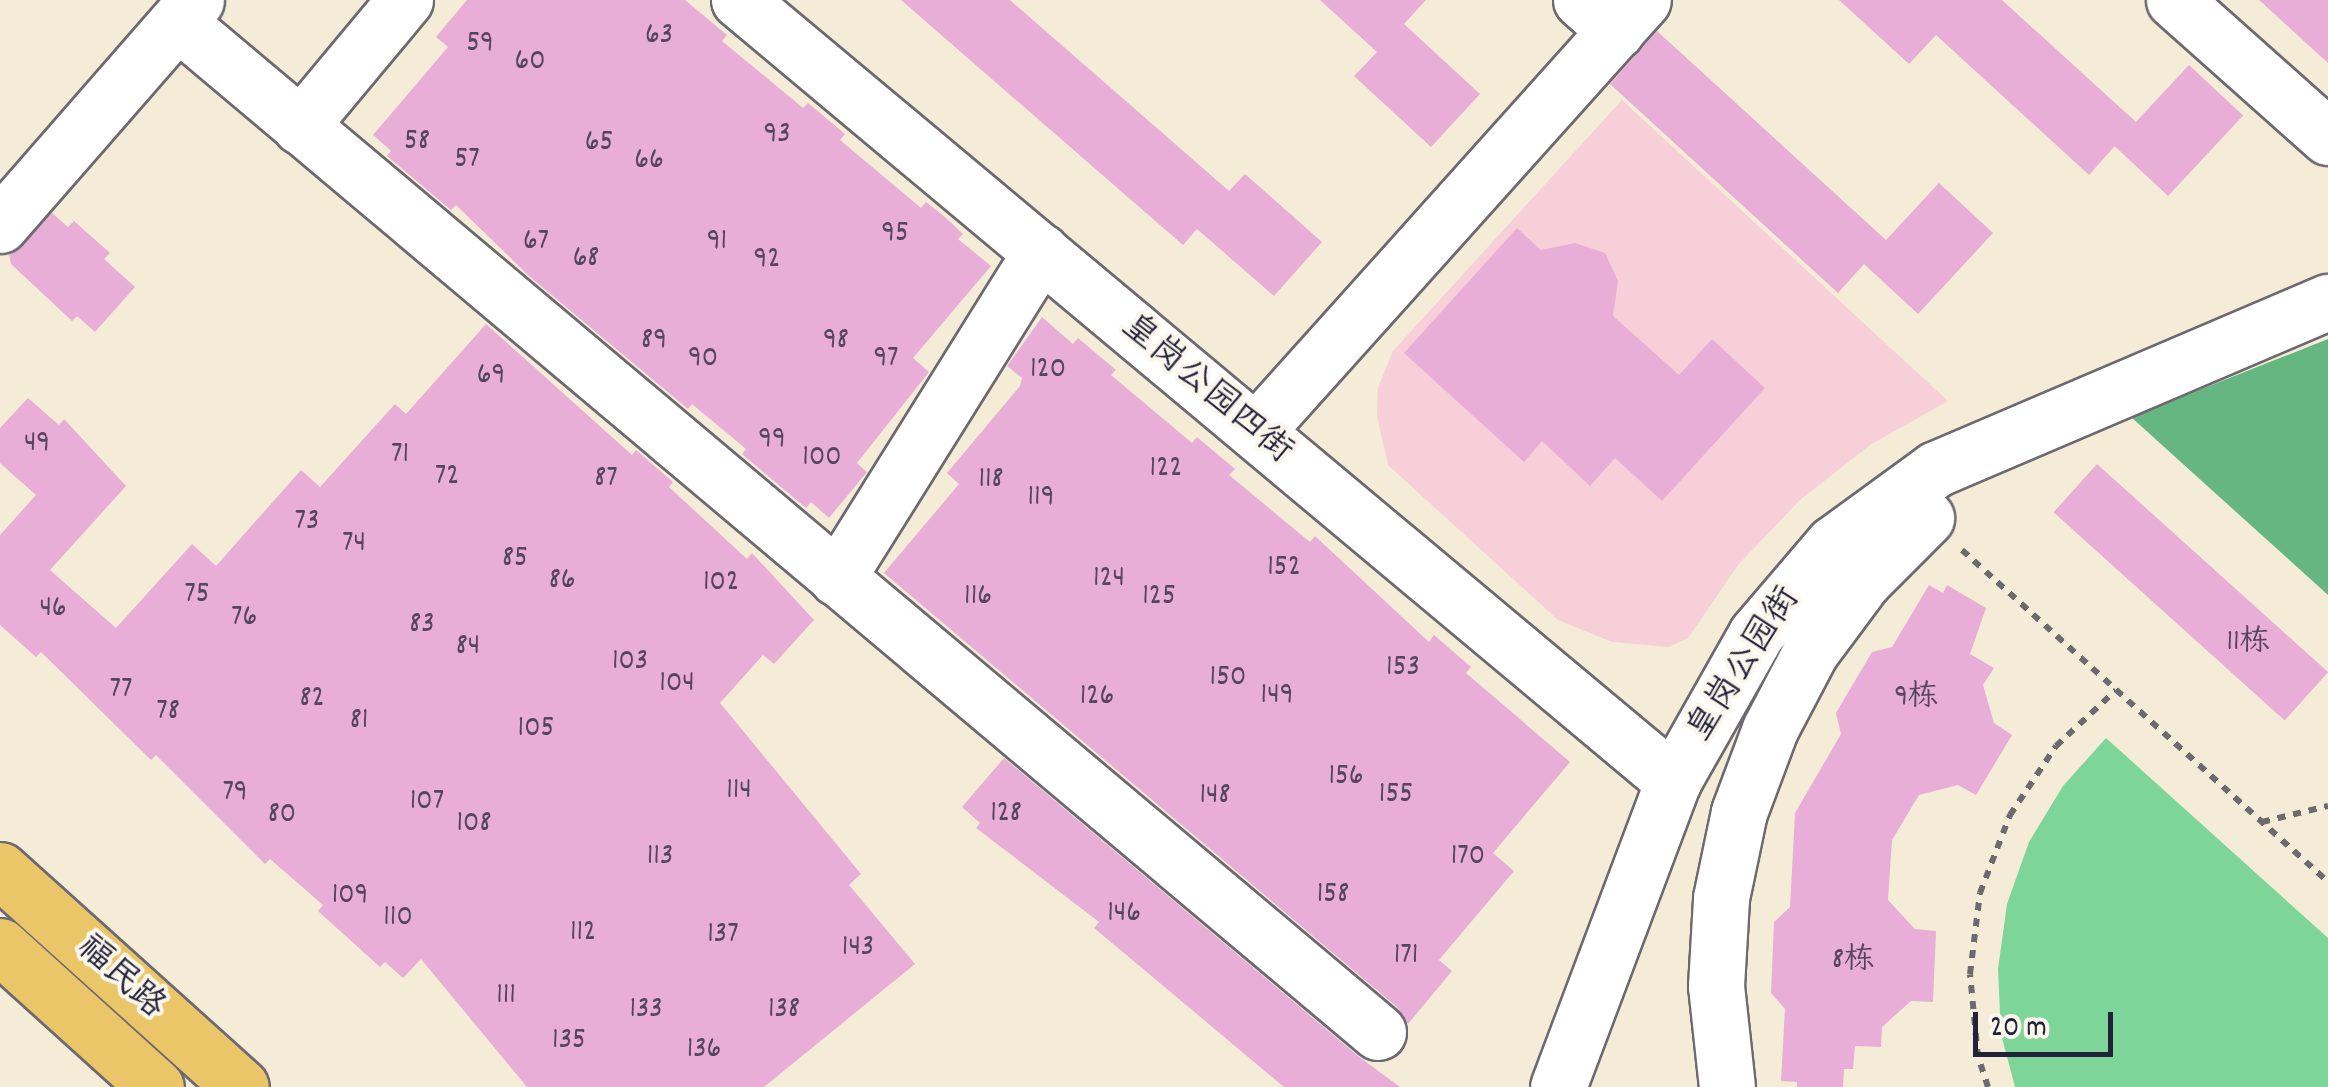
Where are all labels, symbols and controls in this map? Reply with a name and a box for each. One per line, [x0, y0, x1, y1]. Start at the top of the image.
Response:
house number: 63 [645, 19, 673, 55]
house number: 59 [466, 27, 494, 63]
house number: 60 [514, 45, 546, 81]
house number: 93 [763, 118, 791, 154]
house number: 58 [404, 125, 430, 161]
house number: 65 [585, 126, 613, 162]
house number: 57 [454, 143, 480, 179]
house number: 66 [634, 144, 664, 180]
house number: 95 [881, 217, 909, 253]
house number: 67 [523, 225, 549, 261]
house number: 91 [707, 225, 727, 261]
house number: 68 [573, 242, 599, 278]
house number: 92 [754, 243, 780, 279]
street label: 皇岗公园四街 [1112, 306, 1300, 474]
house number: 89 [641, 324, 667, 360]
house number: 98 [823, 324, 849, 360]
house number: 90 [688, 342, 718, 378]
house number: 97 [873, 342, 899, 378]
house number: 120 [1030, 353, 1066, 389]
house number: 69 [477, 359, 505, 395]
house number: 99 [758, 423, 786, 459]
house number: 49 [24, 427, 50, 463]
house number: 71 [391, 438, 409, 474]
house number: 100 [802, 441, 842, 477]
house number: 122 [1150, 452, 1182, 488]
house number: 72 [435, 460, 459, 496]
house number: 87 [594, 462, 618, 498]
house number: 118 [978, 463, 1004, 499]
house number: 119 [1028, 481, 1054, 517]
house number: 73 [295, 505, 319, 541]
house number: 74 [342, 527, 366, 563]
house number: 85 [502, 542, 528, 578]
house number: 152 [1267, 551, 1301, 587]
house number: 124 [1093, 562, 1125, 598]
house number: 86 [549, 564, 575, 600]
house number: 102 [703, 566, 739, 602]
house number: 75 [184, 578, 210, 614]
house number: 116 [964, 580, 992, 616]
house number: 125 [1142, 580, 1176, 616]
street label: 皇岗公园街 [1680, 580, 1810, 750]
house number: 46 [39, 592, 67, 628]
house number: 76 [231, 601, 257, 637]
house number: 83 [409, 608, 435, 644]
house number: 11栋 [2226, 626, 2270, 662]
house number: 84 [456, 630, 480, 666]
house number: 103 [612, 645, 648, 681]
house number: 153 [1386, 651, 1420, 687]
house number: 150 [1210, 661, 1246, 697]
house number: 104 [659, 667, 695, 703]
house number: 77 [110, 673, 132, 709]
house number: 149 [1261, 679, 1293, 715]
house number: 126 [1080, 680, 1114, 716]
house number: 9栋 [1894, 681, 1938, 717]
house number: 82 [299, 682, 325, 718]
house number: 78 [156, 695, 180, 731]
house number: 81 [350, 704, 368, 740]
house number: 105 [518, 712, 554, 748]
house number: 156 [1328, 760, 1364, 796]
house number: 114 [726, 774, 752, 810]
house number: 79 [222, 776, 248, 812]
house number: 155 [1379, 778, 1413, 814]
house number: 148 [1199, 779, 1231, 815]
house number: 107 [410, 785, 444, 821]
house number: 128 [990, 797, 1022, 833]
house number: 80 [268, 798, 296, 834]
house number: 108 [457, 807, 491, 843]
house number: 113 [647, 840, 673, 876]
house number: 170 [1451, 840, 1485, 876]
house number: 158 [1317, 878, 1349, 914]
house number: 109 [332, 879, 368, 915]
house number: 146 [1107, 897, 1141, 933]
house number: 110 [383, 901, 413, 937]
house number: 112 [570, 916, 596, 952]
house number: 137 [707, 918, 739, 954]
street label: 福民路 [67, 927, 173, 1029]
house number: 143 [842, 931, 874, 967]
house number: 171 [1394, 939, 1418, 975]
house number: 8栋 [1832, 944, 1874, 980]
house number: 111 [496, 979, 516, 1015]
scale bar [1978, 992, 2118, 1054]
house number: 133 [629, 993, 663, 1029]
house number: 138 [768, 993, 800, 1029]
text: 20 m [1990, 1008, 2047, 1051]
house number: 135 [552, 1024, 586, 1060]
house number: 136 [687, 1033, 721, 1069]

